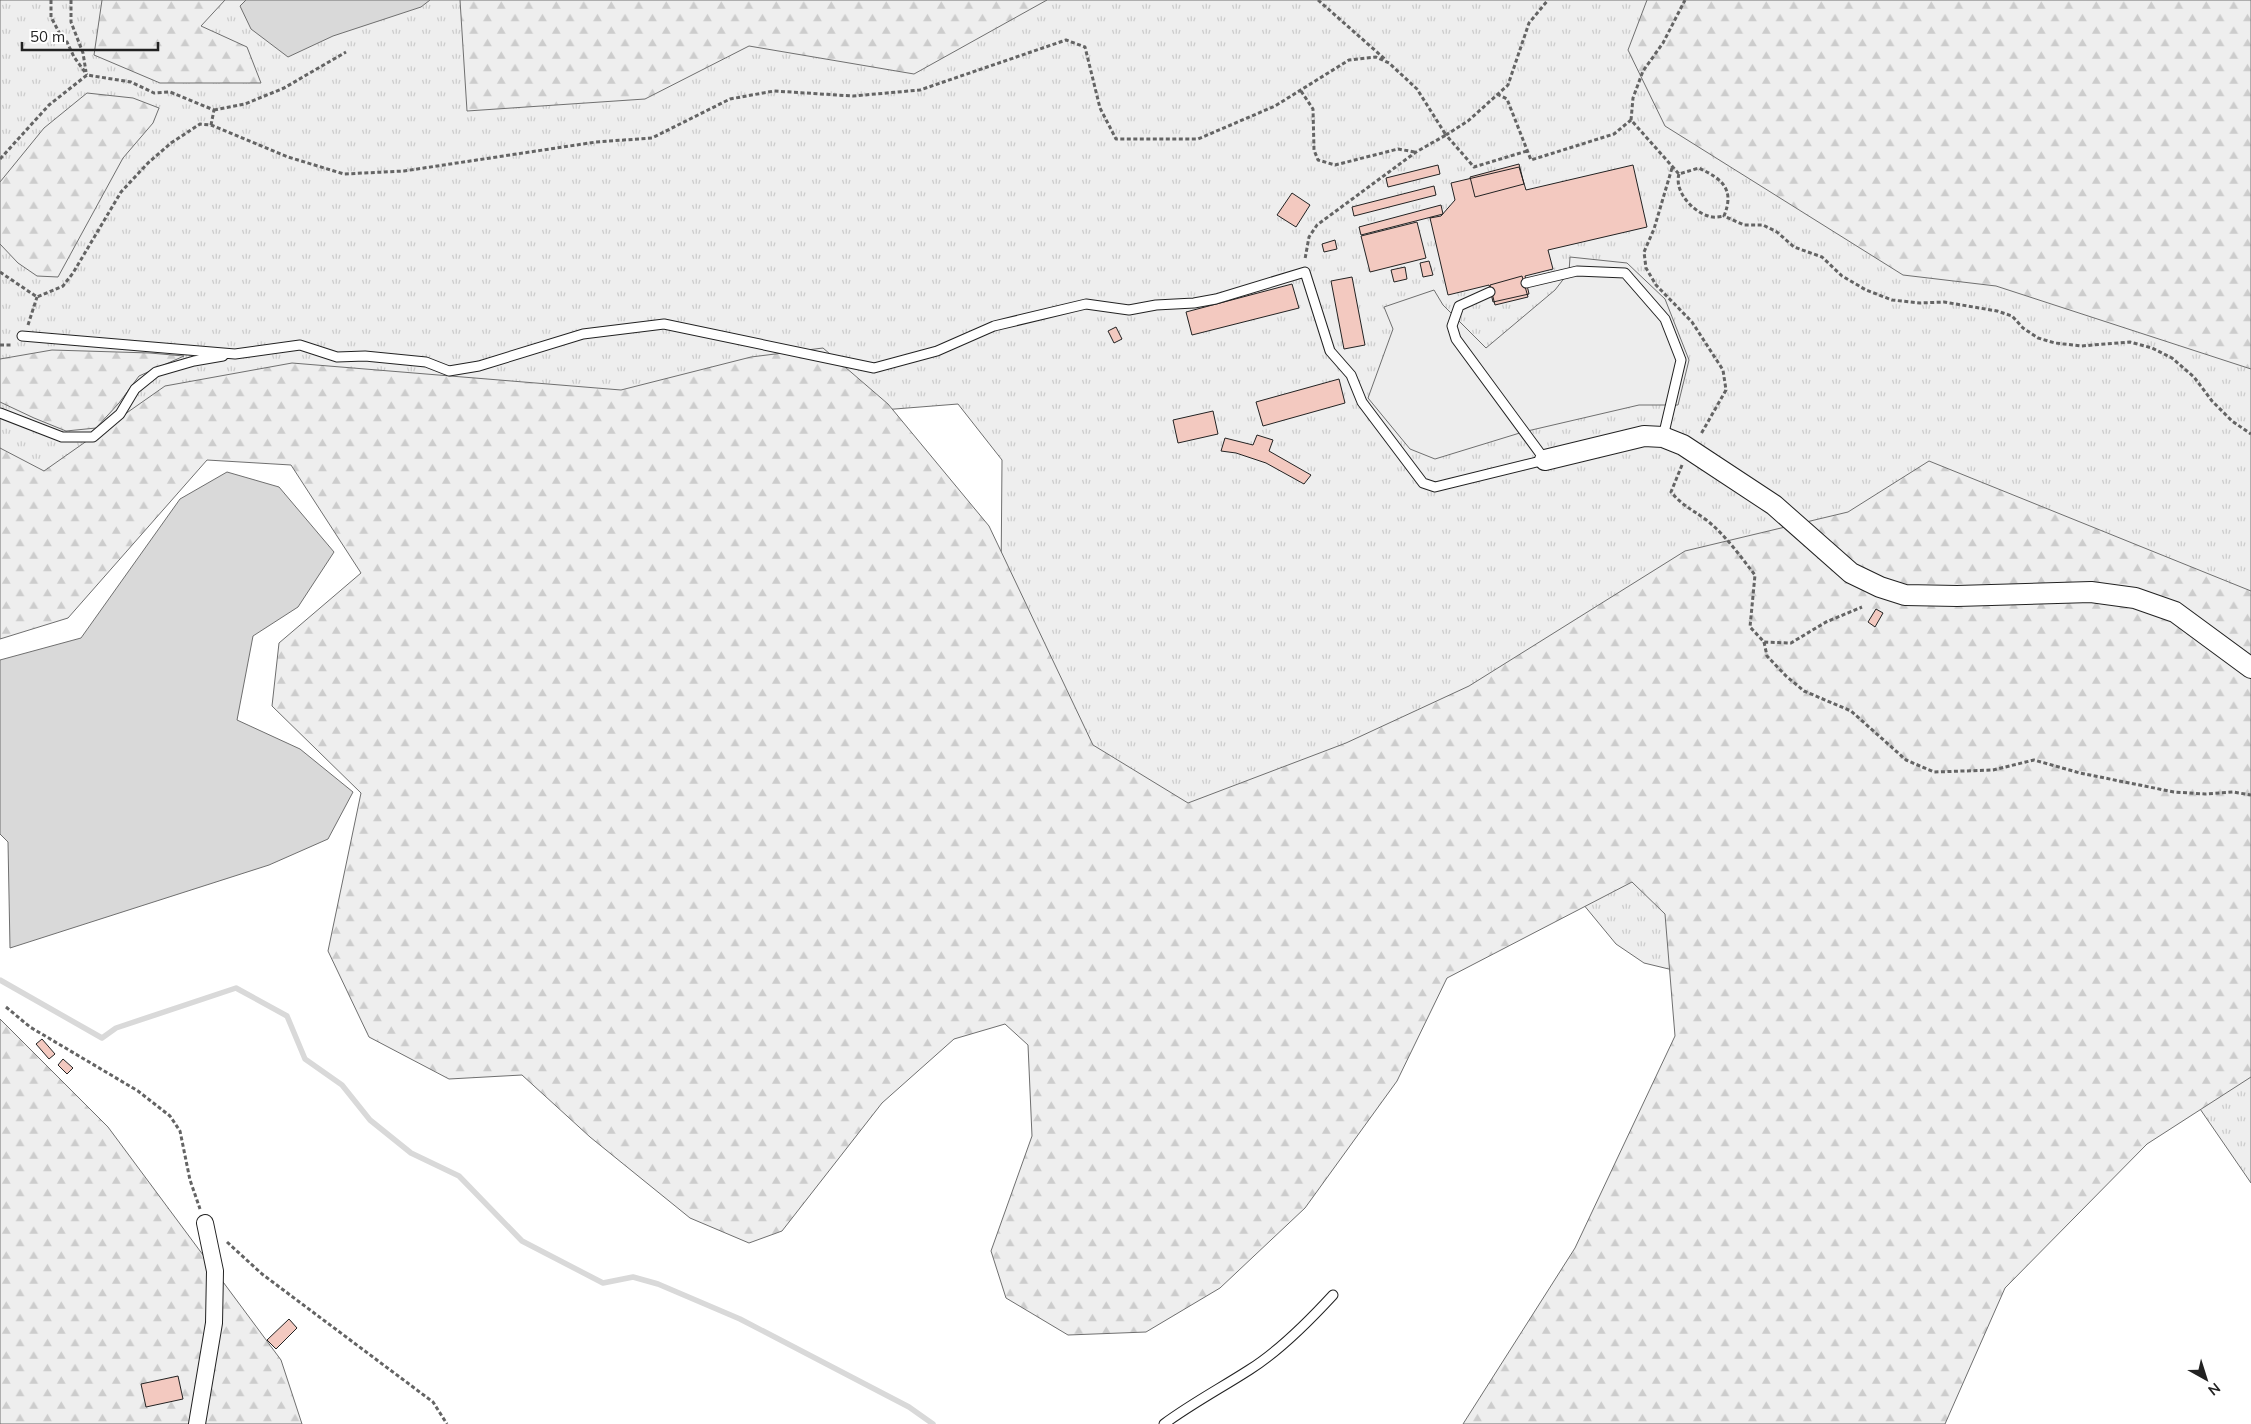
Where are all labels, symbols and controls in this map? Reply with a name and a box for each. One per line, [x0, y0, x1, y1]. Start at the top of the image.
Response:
scale bar [22, 20, 159, 52]
text: 50 m [30, 27, 65, 46]
north arrow [2181, 1354, 2231, 1404]
text: N [2204, 1379, 2224, 1399]

